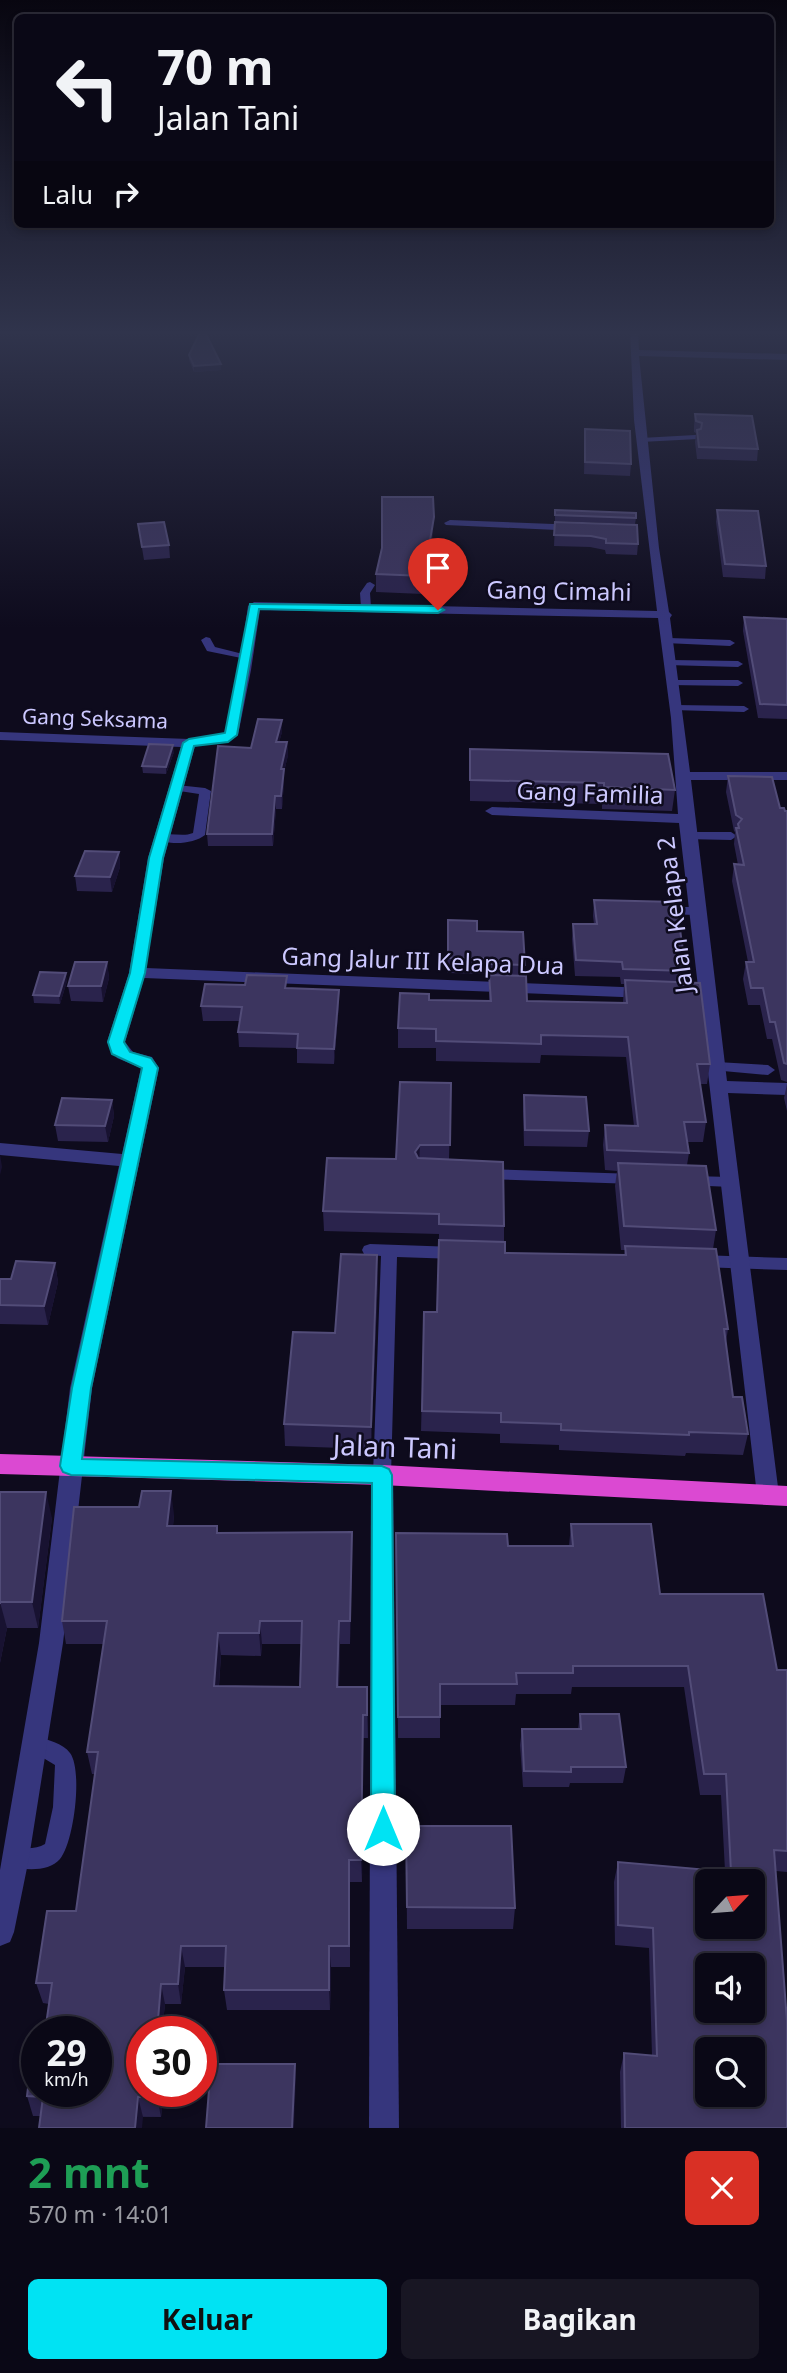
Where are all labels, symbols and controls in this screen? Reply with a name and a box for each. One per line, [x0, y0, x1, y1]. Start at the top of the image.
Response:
text: 70 m [157, 33, 274, 99]
icon: left [42, 42, 133, 133]
text: Jalan Tani [157, 96, 299, 139]
icon: right [107, 175, 145, 213]
text: Lalu [42, 176, 93, 212]
pin [408, 538, 468, 610]
icon: arrive [419, 549, 457, 587]
street label: Gang Cimahi [486, 572, 632, 608]
street label: Gang Seksama [21, 701, 169, 735]
street label: Gang Familia [516, 773, 664, 811]
street label: Jalan Kelapa 2 [648, 835, 700, 997]
street label: Gang Jalur III Kelapa Dua [281, 939, 565, 981]
street label: Jalan Tani [329, 1425, 458, 1467]
position arrow [346, 1792, 420, 1866]
north arrow [695, 1869, 765, 1939]
map controls [695, 1869, 765, 2107]
button: sound [695, 1953, 765, 2023]
speed limit sign: 30 [126, 2016, 217, 2107]
text: 29 [46, 2029, 87, 2076]
button: search [695, 2037, 765, 2107]
text: km/h [44, 2067, 89, 2091]
text: 2 mnt [28, 2143, 149, 2200]
button: close [685, 2151, 759, 2225]
text: 570 m · 14:01 [28, 2198, 172, 2230]
button: Keluar [28, 2279, 387, 2359]
button: Bagikan [401, 2279, 759, 2359]

